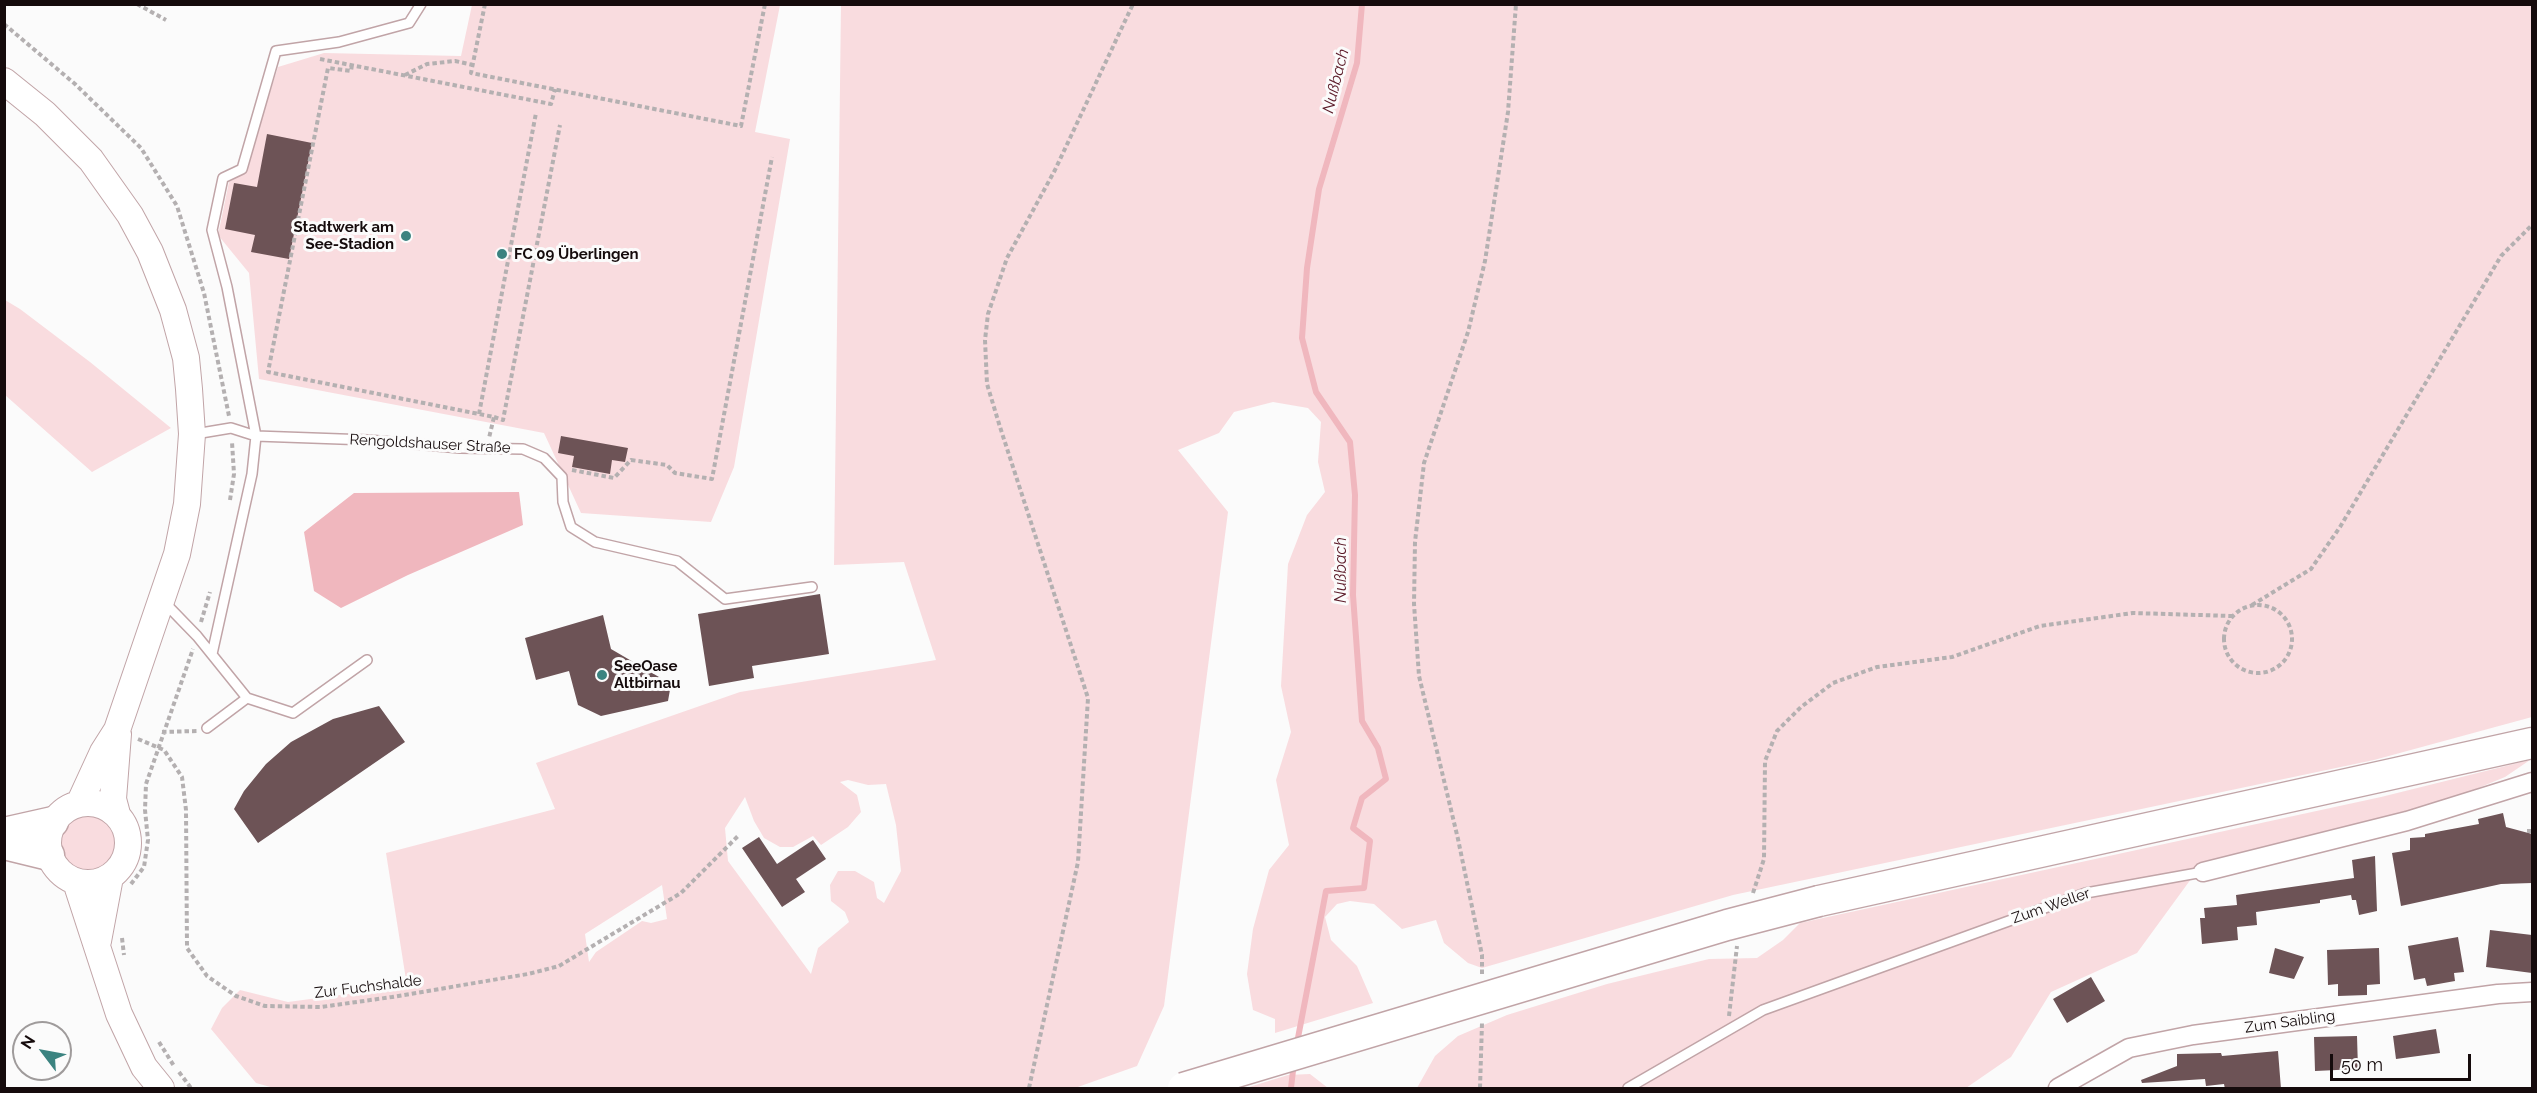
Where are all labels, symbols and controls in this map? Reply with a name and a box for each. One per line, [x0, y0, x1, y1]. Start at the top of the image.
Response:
water label: Nußbach [1319, 47, 1353, 115]
place label: Stadtwerk am See-Stadion [294, 218, 394, 253]
marker: Stadtwerk am See-Stadion [399, 229, 413, 243]
place label: FC 09 Überlingen [514, 245, 639, 263]
marker: FC 09 Überlingen [495, 247, 509, 261]
street label: Rengoldshauser Straße [349, 431, 511, 457]
water label: Nußbach [1331, 537, 1351, 603]
place label: SeeOase Altbirnau [614, 657, 681, 692]
marker: SeeOase Altbirnau [595, 668, 609, 682]
street label: Zum Weller [2010, 884, 2092, 928]
street label: Zur Fuchshalde [313, 971, 423, 1003]
street label: Zum Saibling [2244, 1007, 2336, 1037]
north arrow [12, 1021, 72, 1081]
text: N [17, 1032, 39, 1052]
scale bar [2333, 1042, 2474, 1080]
text: 50 m [2341, 1054, 2383, 1075]

